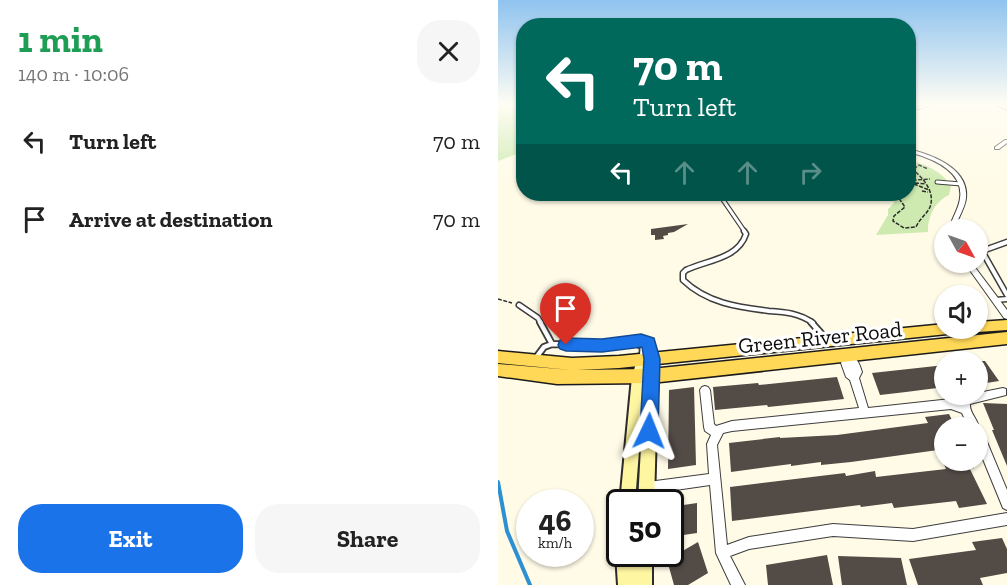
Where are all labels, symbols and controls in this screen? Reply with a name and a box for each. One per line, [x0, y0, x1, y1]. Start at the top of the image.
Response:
text: 1 min [18, 18, 103, 61]
button: close [417, 20, 480, 83]
text: 70 m [633, 40, 723, 91]
icon: left [534, 42, 612, 120]
text: 140 m · 10:06 [18, 62, 129, 86]
text: Turn left [633, 91, 736, 123]
icon: left [18, 125, 51, 158]
text: Turn left [69, 128, 156, 155]
text: 70 m [433, 128, 480, 155]
icon: left [605, 156, 638, 189]
icon: ahead [668, 156, 701, 189]
icon: ahead [731, 156, 764, 189]
icon: right [794, 156, 827, 189]
icon: arrive [18, 203, 51, 236]
text: Arrive at destination [69, 206, 272, 233]
text: 70 m [433, 206, 480, 233]
north arrow [934, 219, 988, 273]
map controls [934, 219, 988, 471]
pin [540, 283, 591, 345]
button: sound [934, 285, 988, 339]
icon: arrive [549, 292, 582, 325]
street label: Green River Road [737, 315, 903, 360]
button: + [934, 351, 988, 405]
position arrow [617, 399, 681, 463]
button: − [934, 417, 988, 471]
speed limit sign: 50 [606, 489, 684, 567]
text: 46 [538, 503, 572, 539]
button: Exit [18, 504, 243, 573]
button: Share [255, 504, 480, 573]
text: km/h [538, 534, 572, 552]

